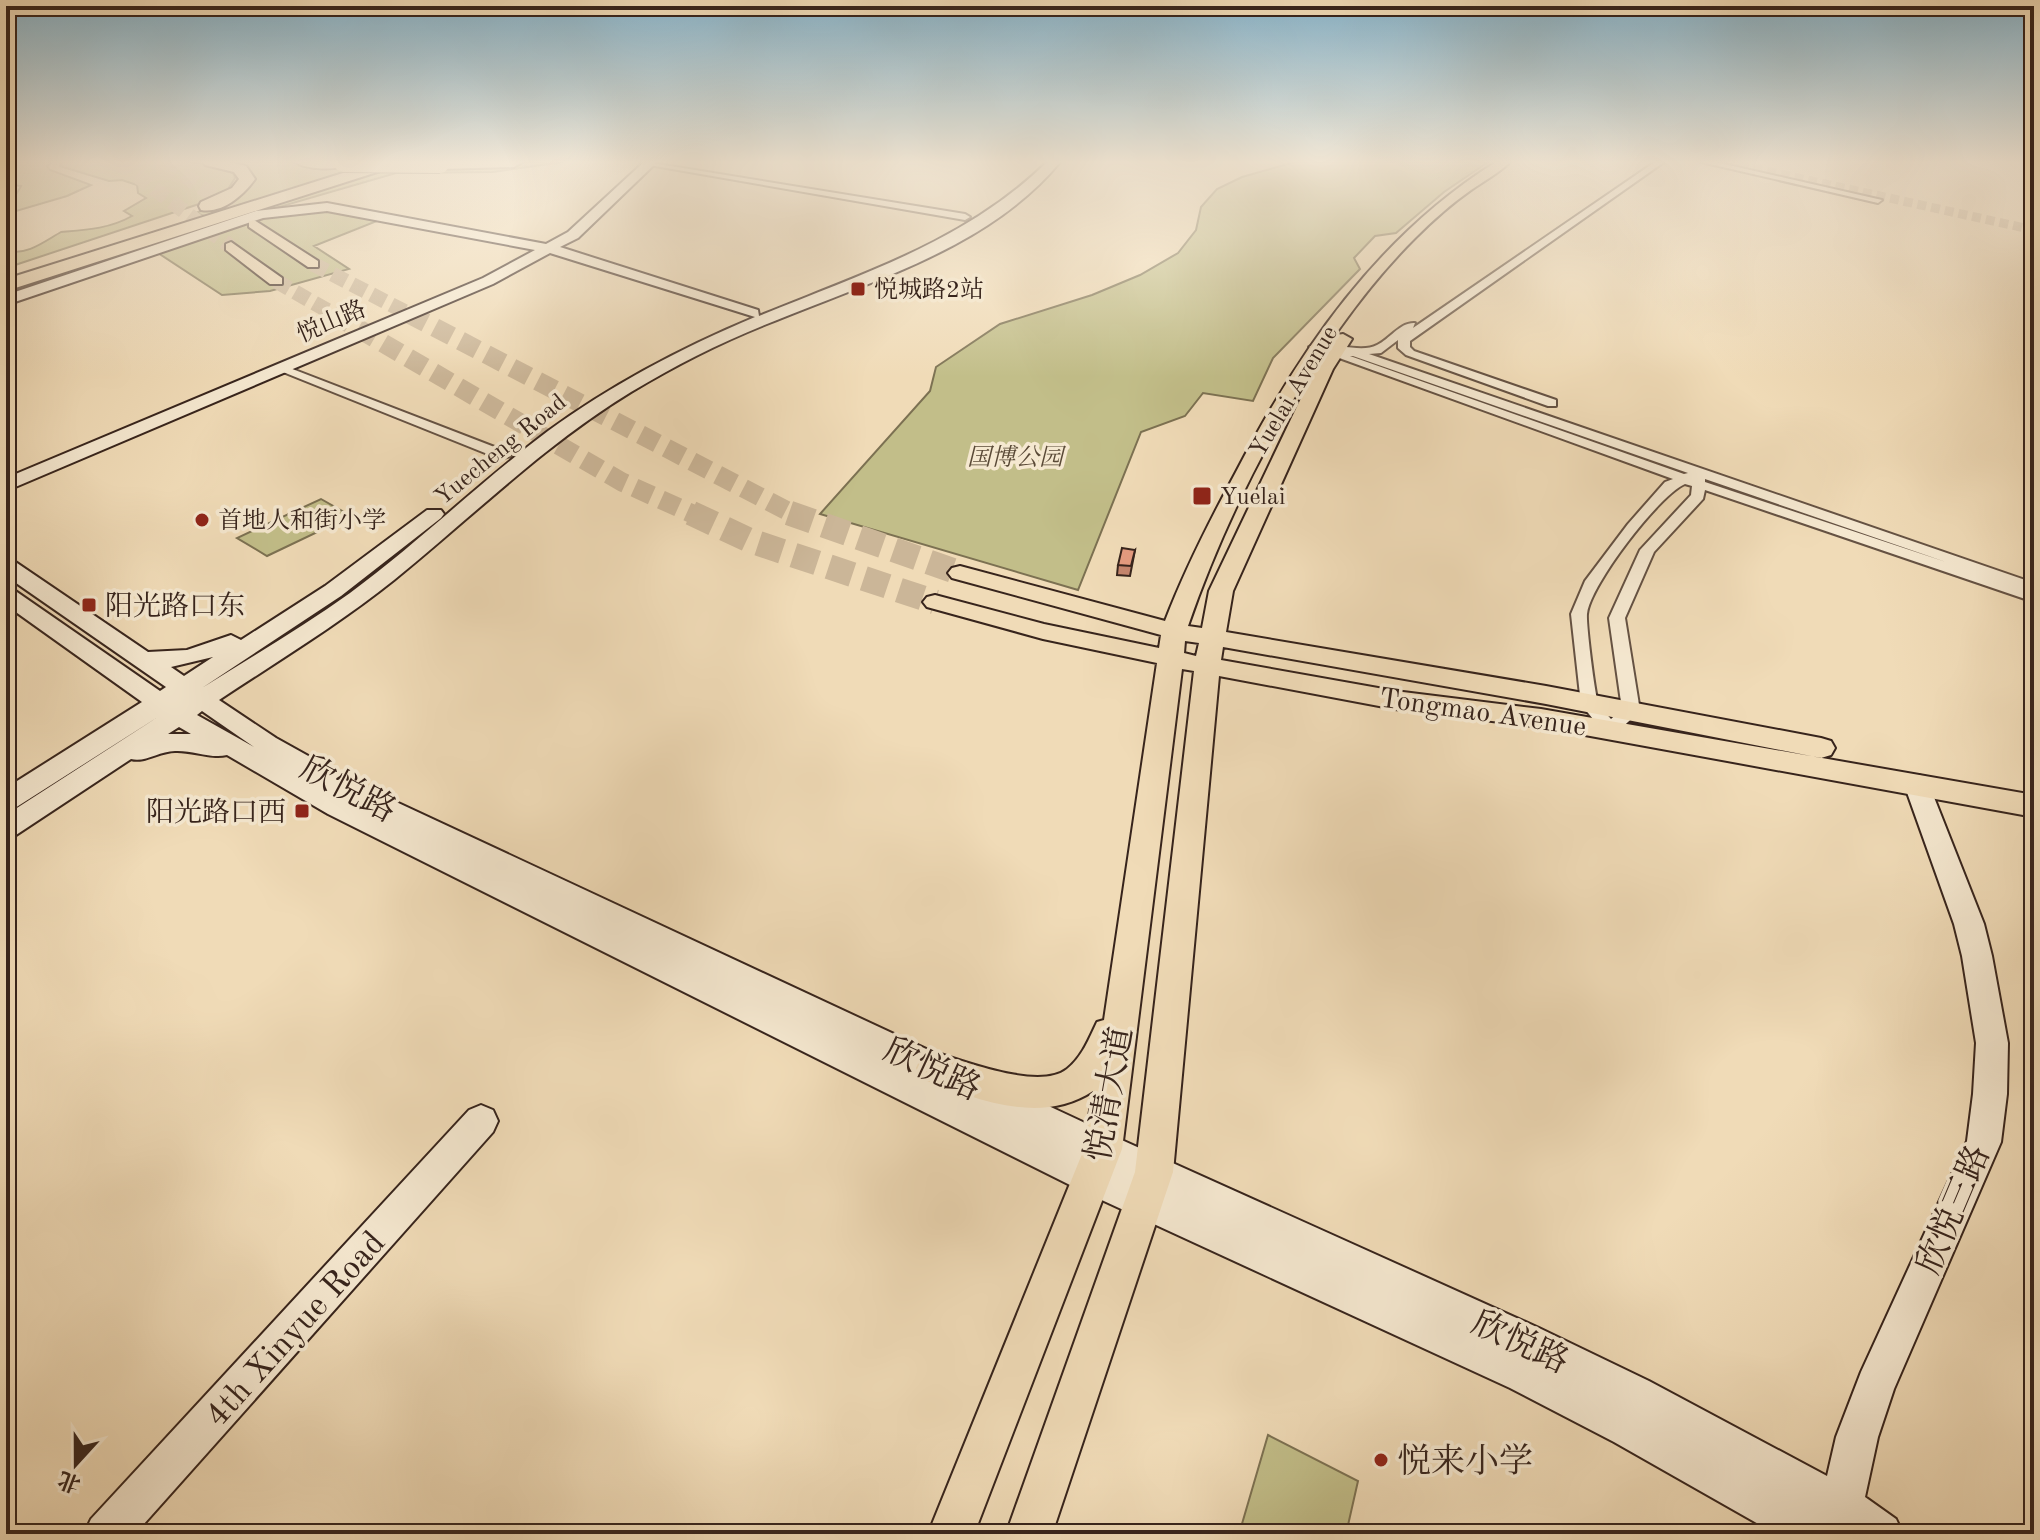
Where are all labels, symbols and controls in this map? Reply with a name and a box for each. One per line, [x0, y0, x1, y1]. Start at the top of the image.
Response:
place label: 悦城路2站 [874, 276, 984, 303]
marker: 悦城路2站 [849, 280, 867, 298]
street label: 悦山路 [293, 295, 370, 348]
street label: Yuelai Avenue [1246, 322, 1343, 462]
street label: Yuecheng Road [431, 390, 571, 511]
park label: 国博公园 [967, 444, 1067, 471]
marker: Yuelai [1191, 485, 1213, 507]
place label: Yuelai [1220, 486, 1285, 510]
place label: 首地人和街小学 [218, 507, 386, 534]
marker: 首地人和街小学 [193, 511, 211, 529]
place label: 阳光路口东 [105, 591, 245, 622]
marker: 阳光路口东 [80, 596, 98, 614]
street label: Tongmao Avenue [1377, 686, 1588, 742]
street label: 欣悦路 [295, 749, 402, 830]
place label: 阳光路口西 [146, 797, 286, 828]
marker: 阳光路口西 [293, 802, 311, 820]
street label: 悦清大道 [1079, 1024, 1140, 1164]
street label: 欣悦路 [878, 1031, 986, 1108]
street label: 欣悦三路 [1910, 1140, 1997, 1279]
street label: 4th Xinyue Road [200, 1226, 392, 1434]
street label: 欣悦路 [1466, 1304, 1574, 1381]
north arrow [36, 1424, 116, 1504]
place label: 悦来小学 [1397, 1443, 1533, 1480]
marker: 悦来小学 [1372, 1451, 1390, 1469]
text: 北 [55, 1467, 84, 1496]

